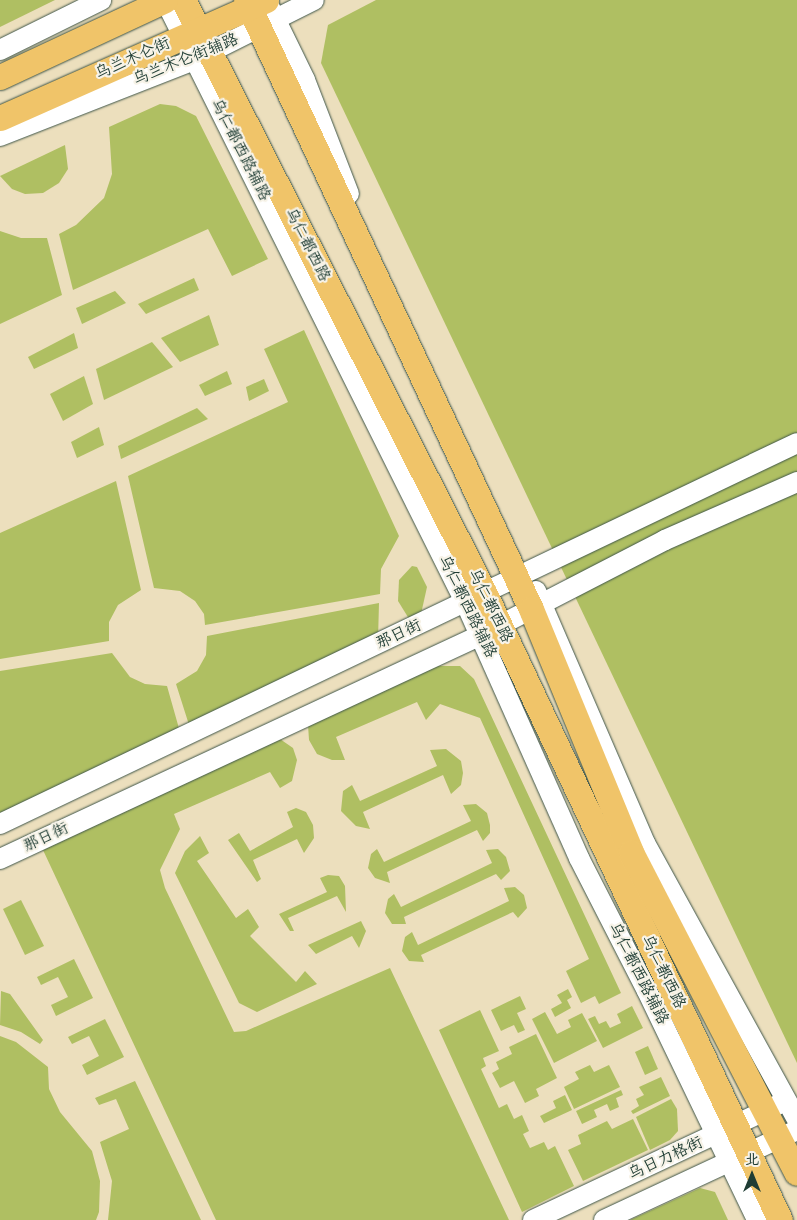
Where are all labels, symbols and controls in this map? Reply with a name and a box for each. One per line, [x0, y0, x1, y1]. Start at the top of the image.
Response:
street label: 乌兰木仑街辅路 [130, 30, 242, 90]
street label: 乌兰木仑街 [93, 34, 173, 84]
street label: 乌仁都西路辅路 [206, 96, 274, 204]
street label: 乌仁都西路 [280, 205, 334, 285]
street label: 乌仁都西路辅路 [434, 552, 500, 662]
street label: 乌仁都西路 [464, 566, 516, 646]
street label: 那日街 [373, 616, 425, 654]
street label: 那日街 [20, 819, 72, 857]
street label: 乌仁都西路辅路 [604, 920, 672, 1028]
street label: 乌仁都西路 [637, 932, 689, 1012]
street label: 乌日力格街 [626, 1133, 706, 1185]
north arrow [727, 1150, 777, 1200]
text: 北 [745, 1151, 759, 1169]

